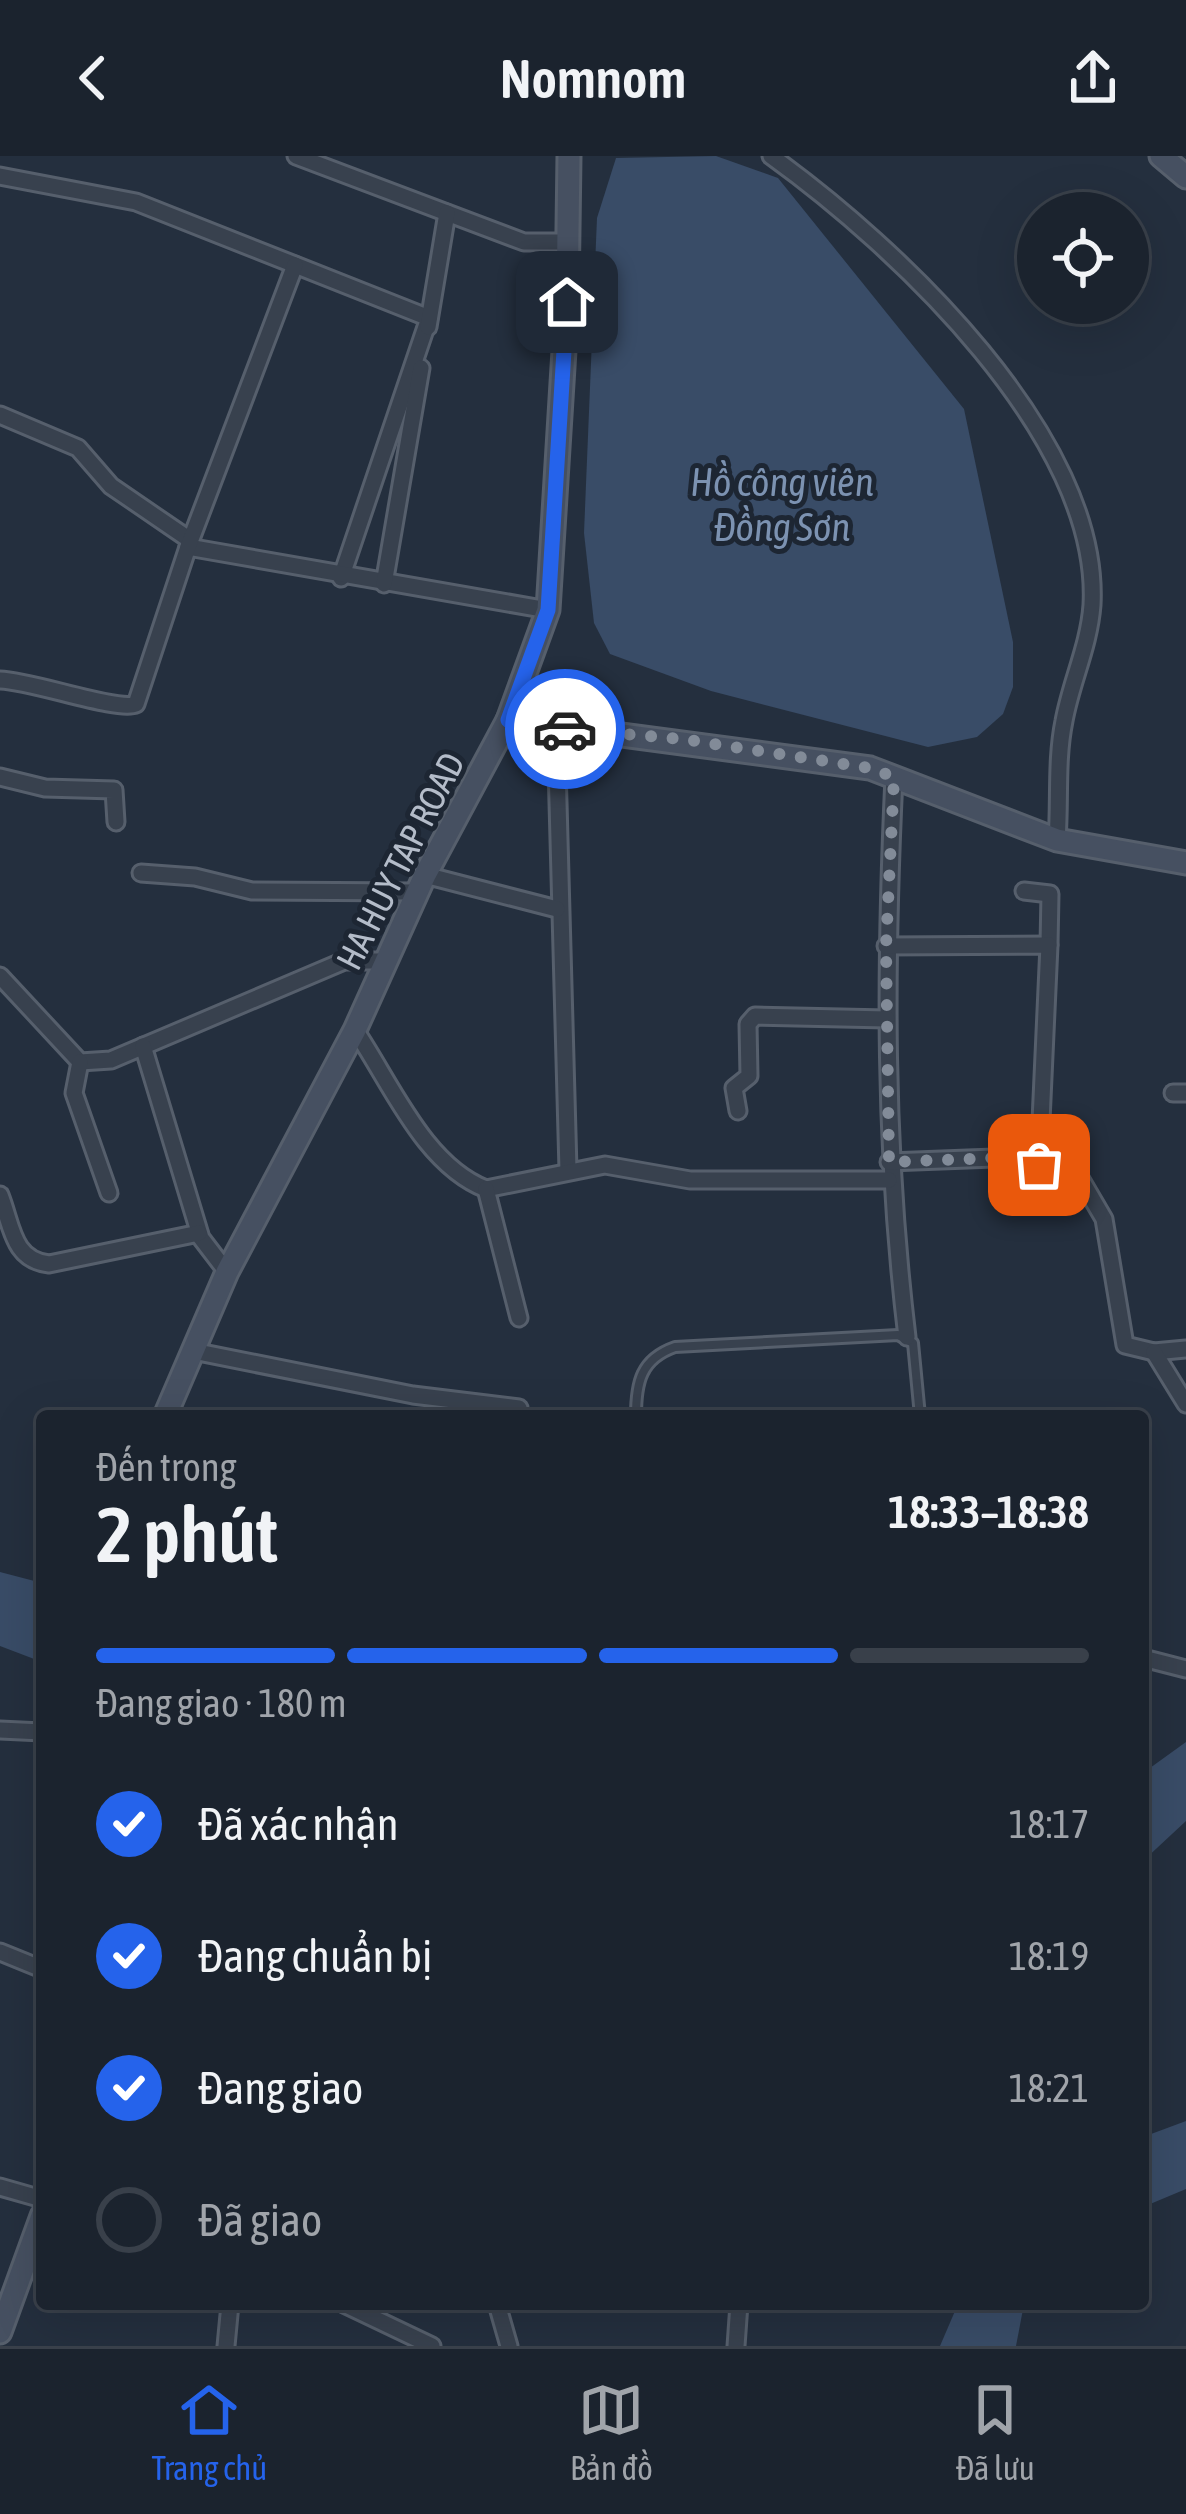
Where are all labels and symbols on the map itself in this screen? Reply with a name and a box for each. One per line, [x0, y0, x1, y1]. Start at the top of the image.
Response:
pin [516, 251, 618, 353]
water label: Hồ công viên Đồng Sơn [690, 460, 874, 549]
courier [505, 669, 625, 789]
street label: HA HUY TAP ROAD [327, 746, 473, 976]
pin [988, 1114, 1090, 1216]

